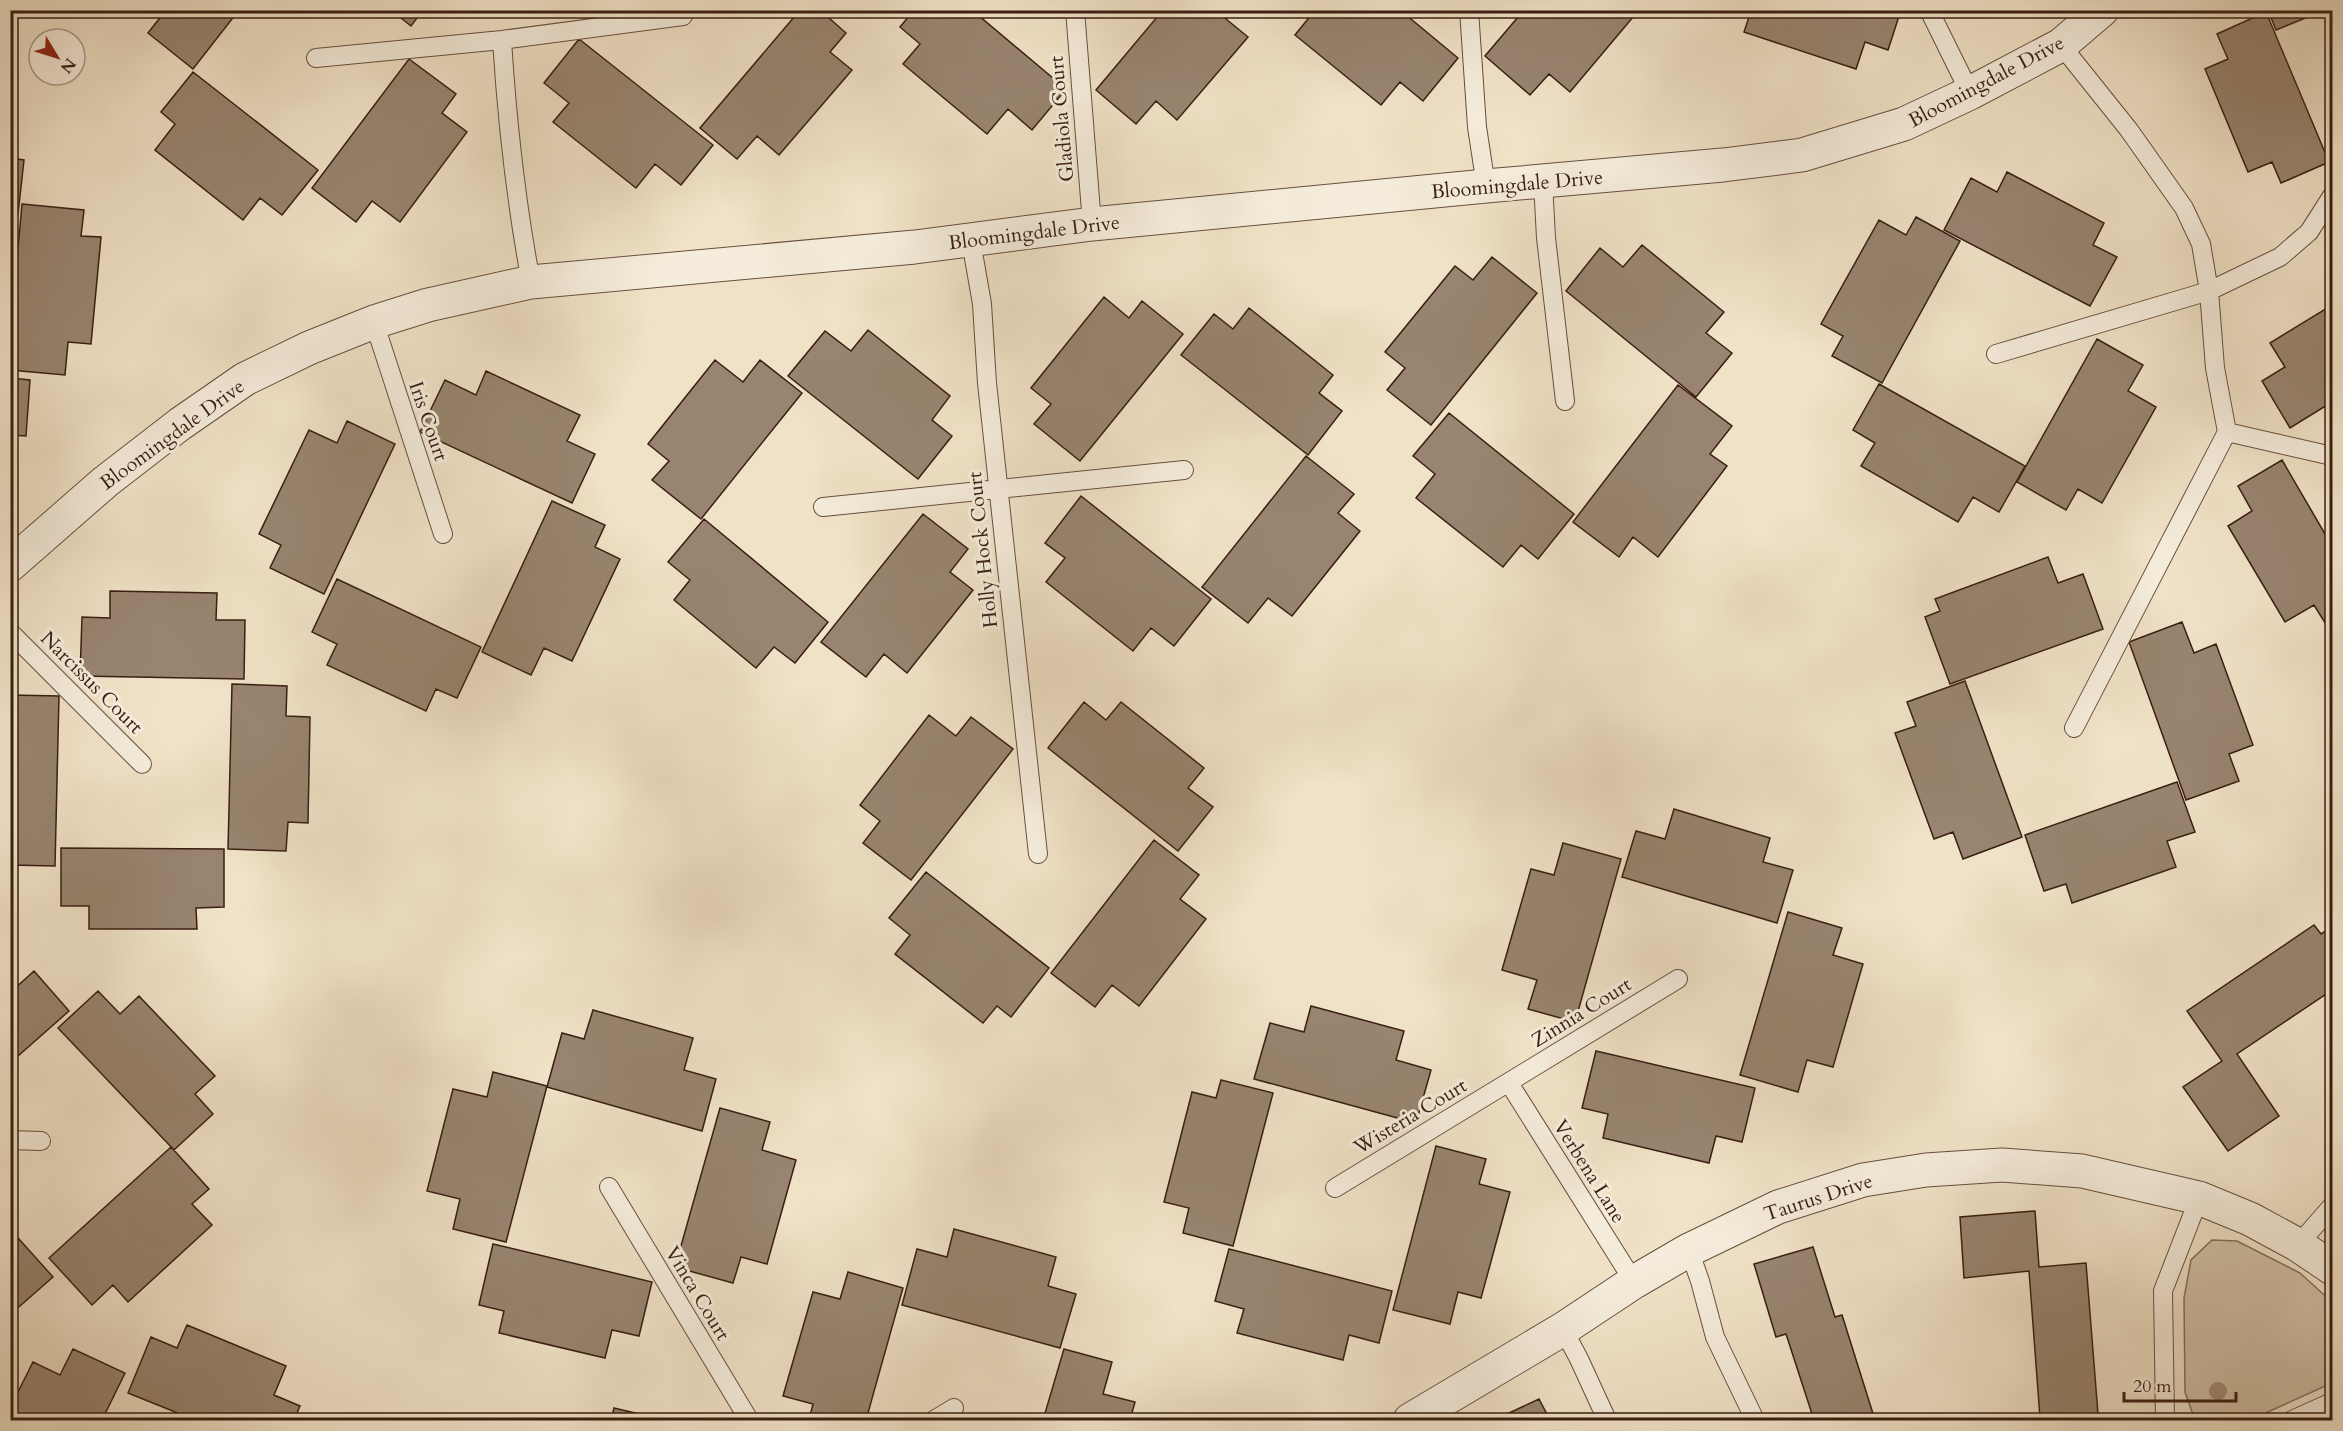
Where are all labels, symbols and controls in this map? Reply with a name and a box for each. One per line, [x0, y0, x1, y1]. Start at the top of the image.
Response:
north arrow [27, 27, 87, 87]
street label: Bloomingdale Drive [1904, 29, 2069, 134]
text: N [55, 53, 81, 78]
street label: Gladiola Court [1042, 54, 1080, 183]
street label: Bloomingdale Drive [1430, 164, 1604, 205]
street label: Bloomingdale Drive [947, 209, 1121, 256]
street label: Bloomingdale Drive [95, 373, 250, 496]
street label: Iris Court [402, 378, 455, 465]
street label: Holly Hock Court [961, 470, 1004, 629]
street label: Narcissus Court [34, 625, 149, 740]
street label: Zinnia Court [1526, 971, 1637, 1054]
street label: Wisteria Court [1348, 1072, 1472, 1161]
street label: Verbena Lane [1547, 1114, 1632, 1228]
street label: Taurus Drive [1760, 1167, 1876, 1228]
street label: Vinca Court [659, 1241, 737, 1346]
scale bar [2124, 1365, 2236, 1403]
text: 20 m [2133, 1374, 2172, 1399]

